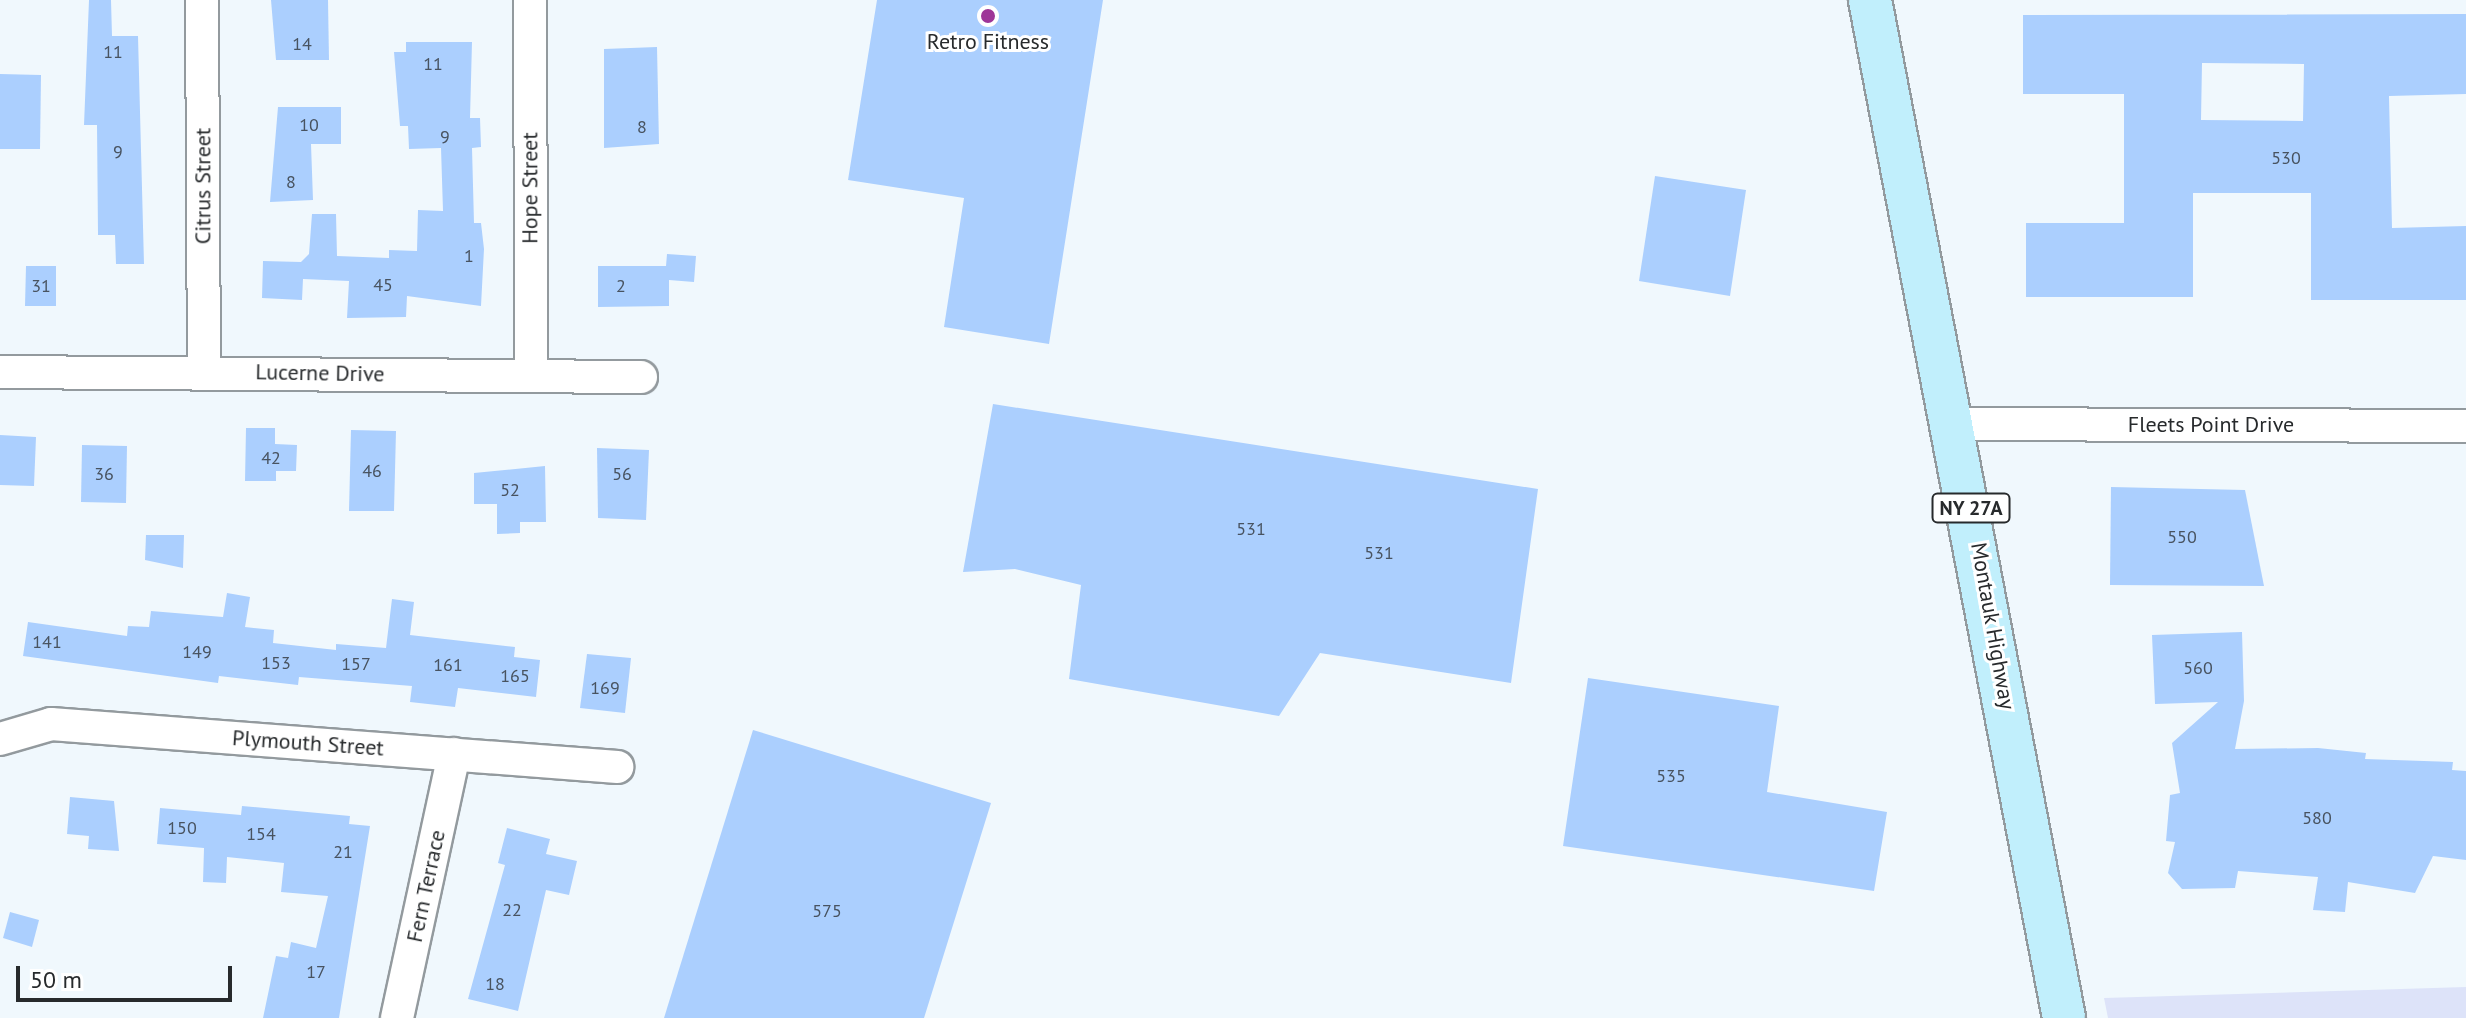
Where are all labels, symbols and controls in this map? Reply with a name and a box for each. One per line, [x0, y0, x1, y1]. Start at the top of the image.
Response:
marker: Retro Fitness [979, 7, 997, 25]
place label: Retro Fitness [927, 29, 1049, 55]
house number: 14 [292, 33, 312, 55]
house number: 11 [103, 41, 123, 63]
house number: 11 [423, 53, 443, 75]
house number: 10 [299, 114, 319, 136]
house number: 8 [637, 116, 647, 138]
house number: 9 [440, 126, 450, 148]
street label: Citrus Street [190, 128, 216, 244]
street label: Hope Street [517, 132, 543, 244]
house number: 9 [113, 141, 123, 163]
house number: 530 [2271, 147, 2301, 169]
house number: 8 [286, 171, 296, 193]
house number: 1 [464, 245, 474, 267]
house number: 45 [373, 274, 393, 296]
house number: 31 [31, 275, 51, 297]
house number: 2 [616, 275, 626, 297]
street label: Lucerne Drive [255, 359, 385, 387]
street label: Fleets Point Drive [2128, 412, 2294, 438]
house number: 42 [261, 447, 281, 469]
house number: 46 [362, 460, 382, 482]
house number: 36 [94, 463, 114, 485]
house number: 56 [612, 463, 632, 485]
house number: 52 [500, 479, 520, 501]
road number: NY 27A [1931, 492, 2011, 524]
house number: 531 [1236, 518, 1266, 540]
house number: 550 [2167, 526, 2197, 548]
street label: Montauk Highway [1965, 540, 2021, 712]
house number: 531 [1364, 542, 1394, 564]
house number: 141 [32, 631, 62, 653]
house number: 149 [182, 641, 212, 663]
house number: 153 [261, 652, 291, 674]
house number: 157 [341, 653, 371, 675]
house number: 161 [433, 654, 463, 676]
house number: 560 [2183, 657, 2213, 679]
house number: 165 [500, 665, 530, 687]
house number: 169 [590, 677, 620, 699]
street label: Plymouth Street [231, 725, 385, 761]
house number: 535 [1656, 765, 1686, 787]
house number: 580 [2302, 807, 2332, 829]
house number: 150 [167, 817, 197, 839]
house number: 154 [246, 823, 276, 845]
street label: Fern Terrace [401, 827, 451, 945]
house number: 21 [333, 841, 353, 863]
house number: 22 [502, 899, 522, 921]
house number: 575 [812, 900, 842, 922]
scale bar [20, 950, 236, 1000]
house number: 17 [306, 961, 326, 983]
text: 50 m [30, 964, 82, 995]
house number: 18 [485, 973, 505, 995]

